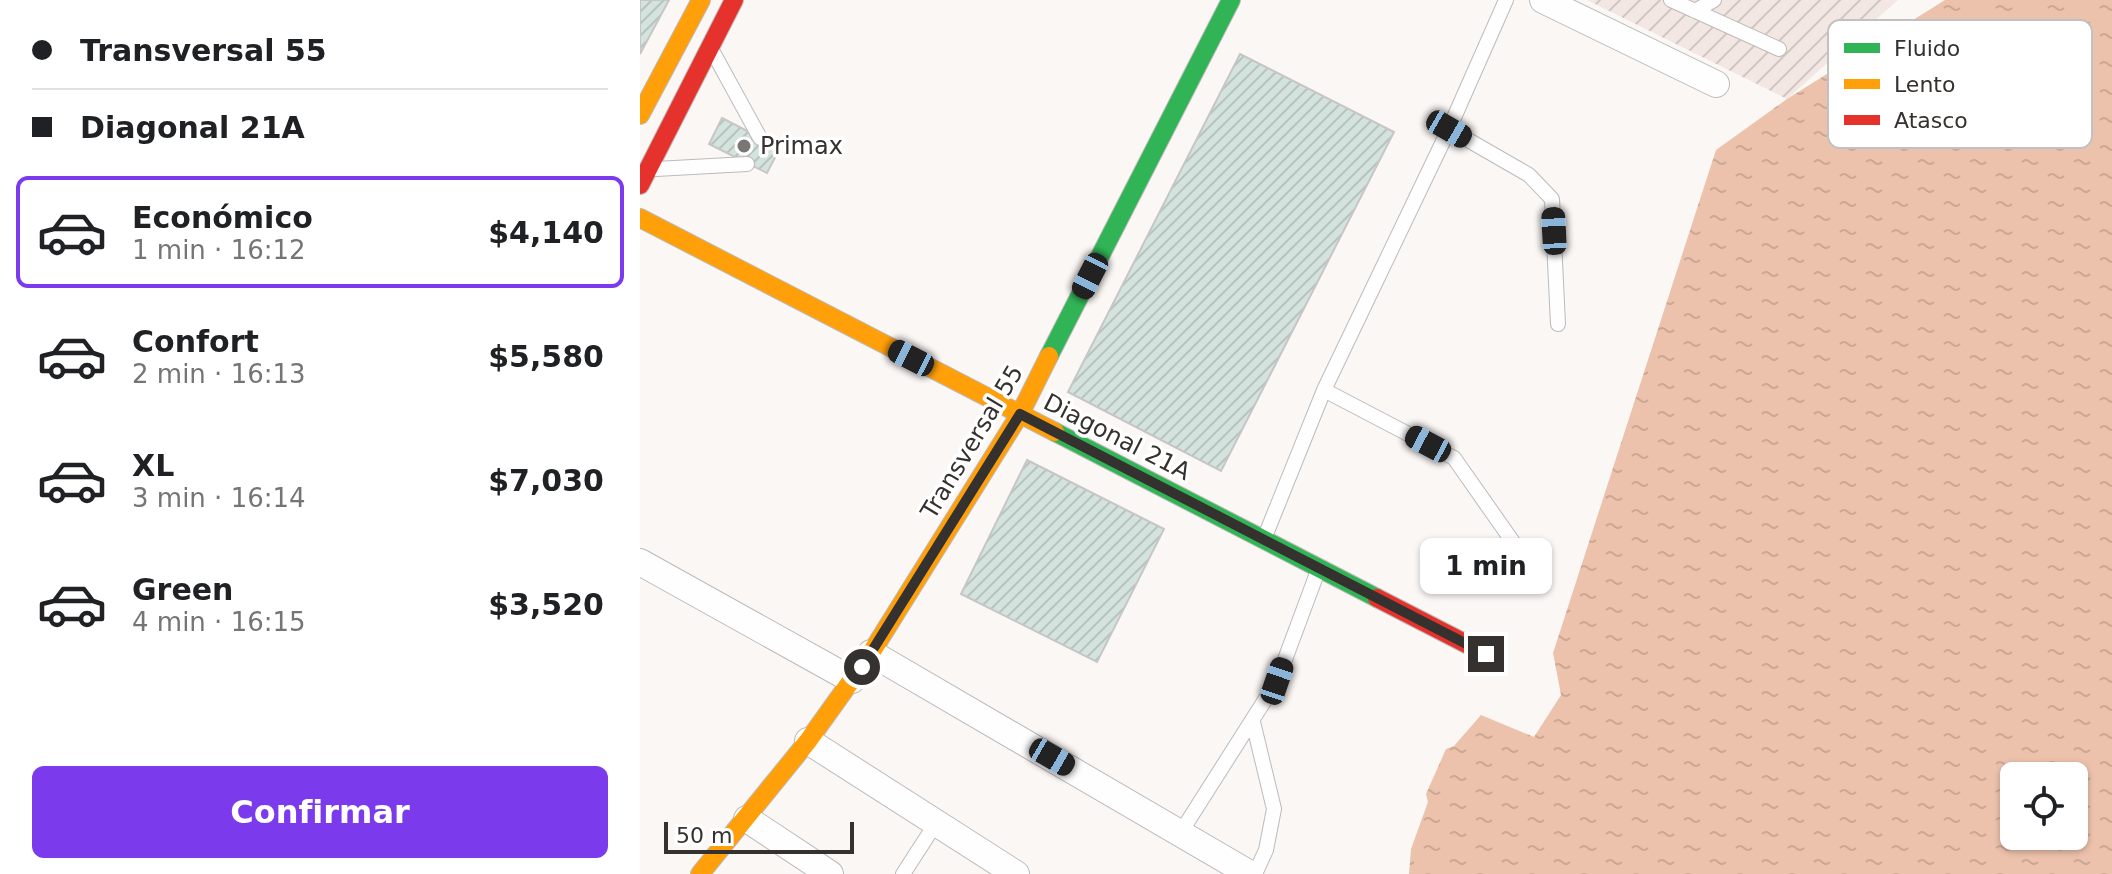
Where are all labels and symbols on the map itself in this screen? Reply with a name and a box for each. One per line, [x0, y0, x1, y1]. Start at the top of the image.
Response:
legend [1828, 20, 2092, 148]
text: Fluido [1894, 36, 1960, 61]
text: Lento [1894, 72, 1955, 97]
car [1422, 107, 1476, 151]
text: Atasco [1894, 108, 1968, 133]
place label: Primax [760, 132, 843, 160]
marker: Primax [735, 137, 753, 155]
car [1541, 206, 1567, 256]
car [1068, 249, 1112, 303]
car [884, 336, 938, 380]
street label: Transversal 55 [915, 360, 1029, 525]
street label: Diagonal 21A [1039, 388, 1196, 486]
car [1401, 422, 1455, 466]
callout: 1 min [1420, 538, 1552, 594]
route end [1468, 636, 1504, 672]
route start [844, 649, 880, 685]
car [1258, 654, 1296, 708]
car [1025, 735, 1079, 779]
scale bar [664, 818, 854, 854]

